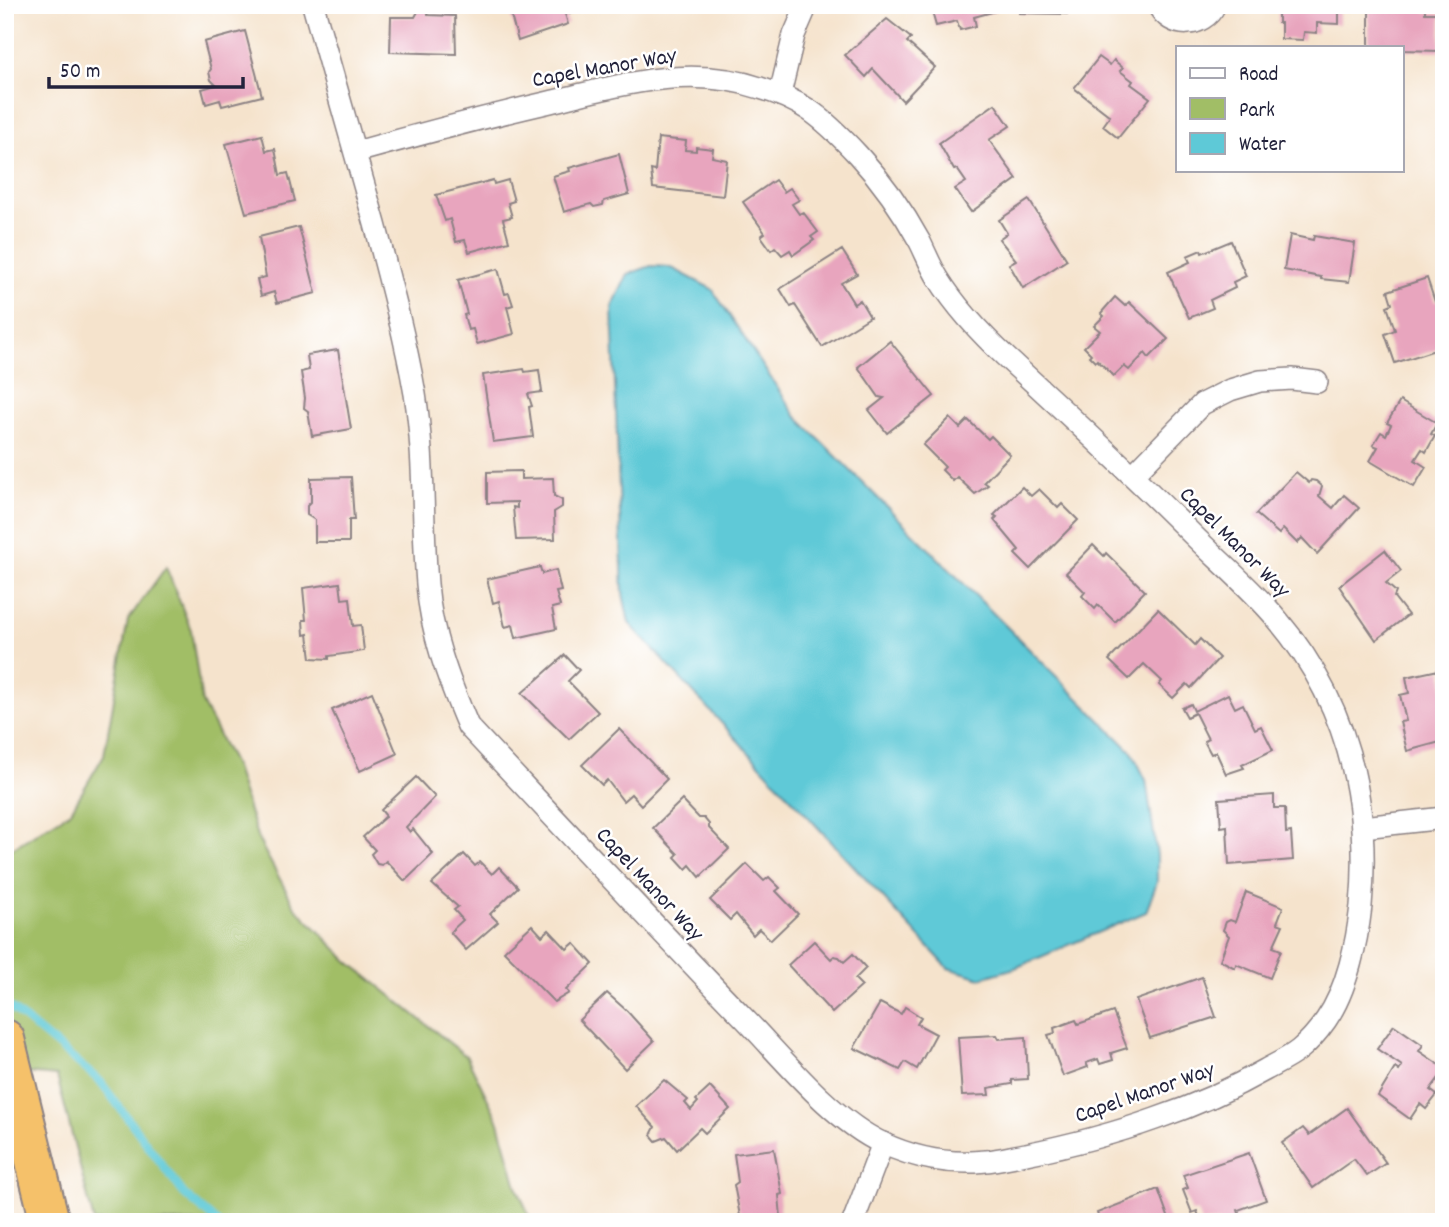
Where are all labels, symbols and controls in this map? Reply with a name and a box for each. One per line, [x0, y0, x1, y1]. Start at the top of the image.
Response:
street label: Capel Manor Way [530, 40, 680, 98]
scale bar [49, 46, 243, 90]
legend [1176, 46, 1404, 172]
text: 50 m [60, 58, 100, 88]
text: Road [1239, 61, 1278, 91]
text: Park [1239, 97, 1275, 127]
text: Water [1239, 131, 1286, 161]
street label: Capel Manor Way [1170, 480, 1297, 607]
street label: Capel Manor Way [587, 821, 711, 950]
street label: Capel Manor Way [1071, 1055, 1220, 1134]

